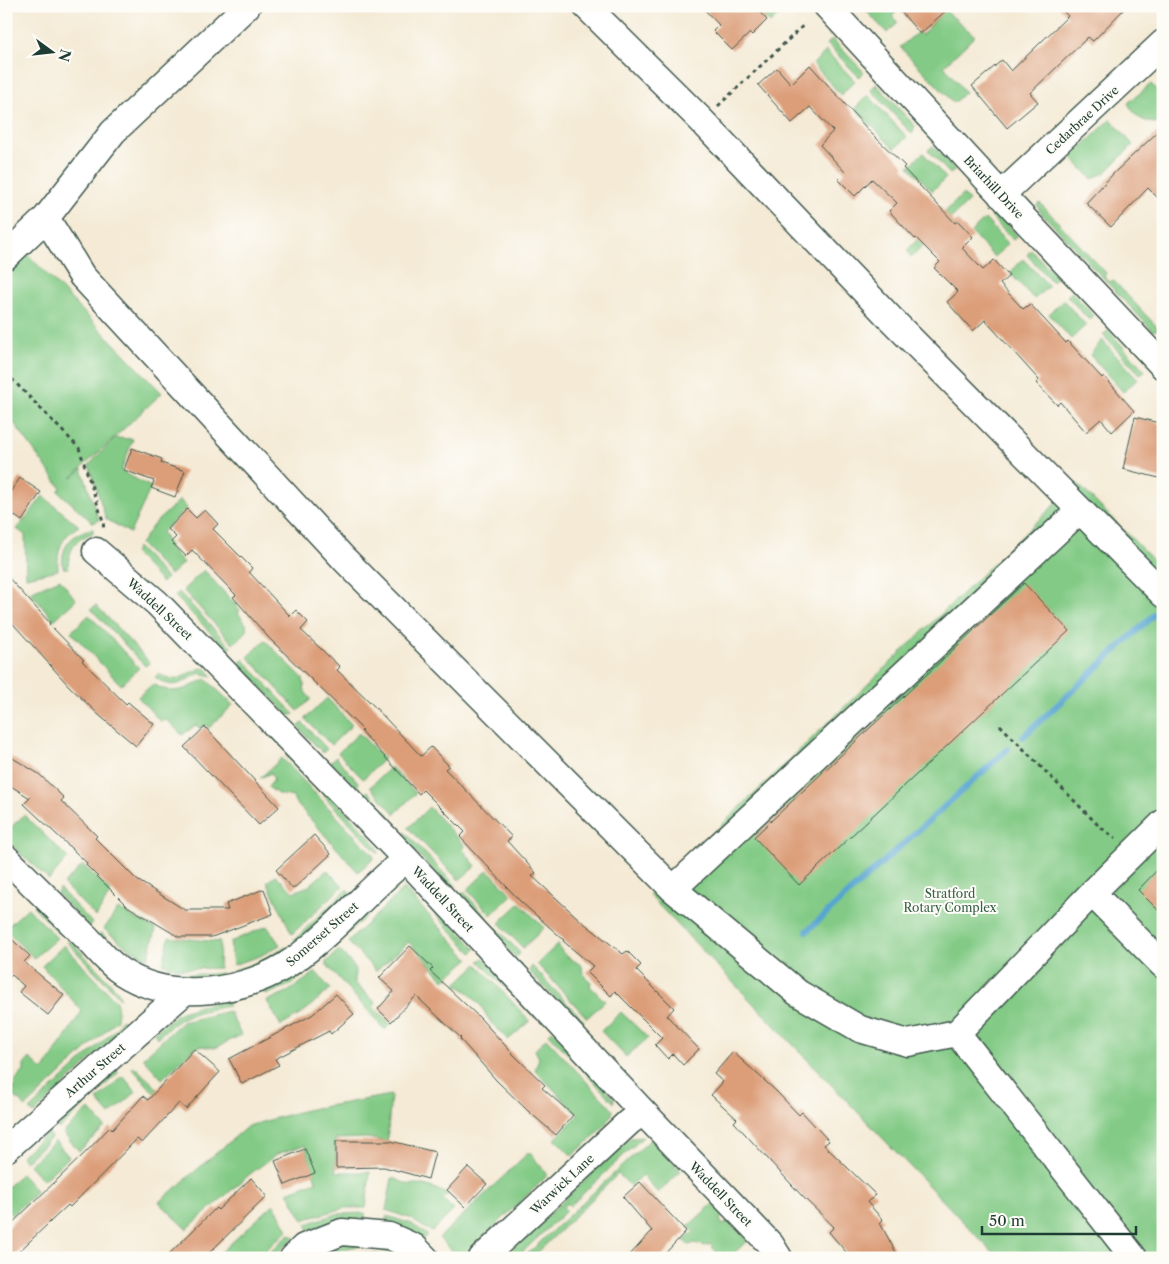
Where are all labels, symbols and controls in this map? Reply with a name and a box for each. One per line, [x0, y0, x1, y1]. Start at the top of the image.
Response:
north arrow [28, 28, 78, 78]
text: N [54, 47, 75, 64]
street label: Cedarbrae Drive [1042, 82, 1122, 158]
street label: Briarhill Drive [961, 152, 1027, 222]
street label: Waddell Street [123, 574, 196, 644]
street label: Waddell Street [408, 862, 478, 935]
park label: Stratford Rotary Complex [903, 886, 997, 915]
street label: Somerset Street [283, 898, 362, 969]
street label: Arthur Street [61, 1039, 129, 1101]
street label: Warwick Lane [526, 1150, 597, 1218]
street label: Waddell Street [686, 1158, 756, 1230]
scale bar [982, 1204, 1135, 1236]
text: 50 m [989, 1211, 1025, 1230]

